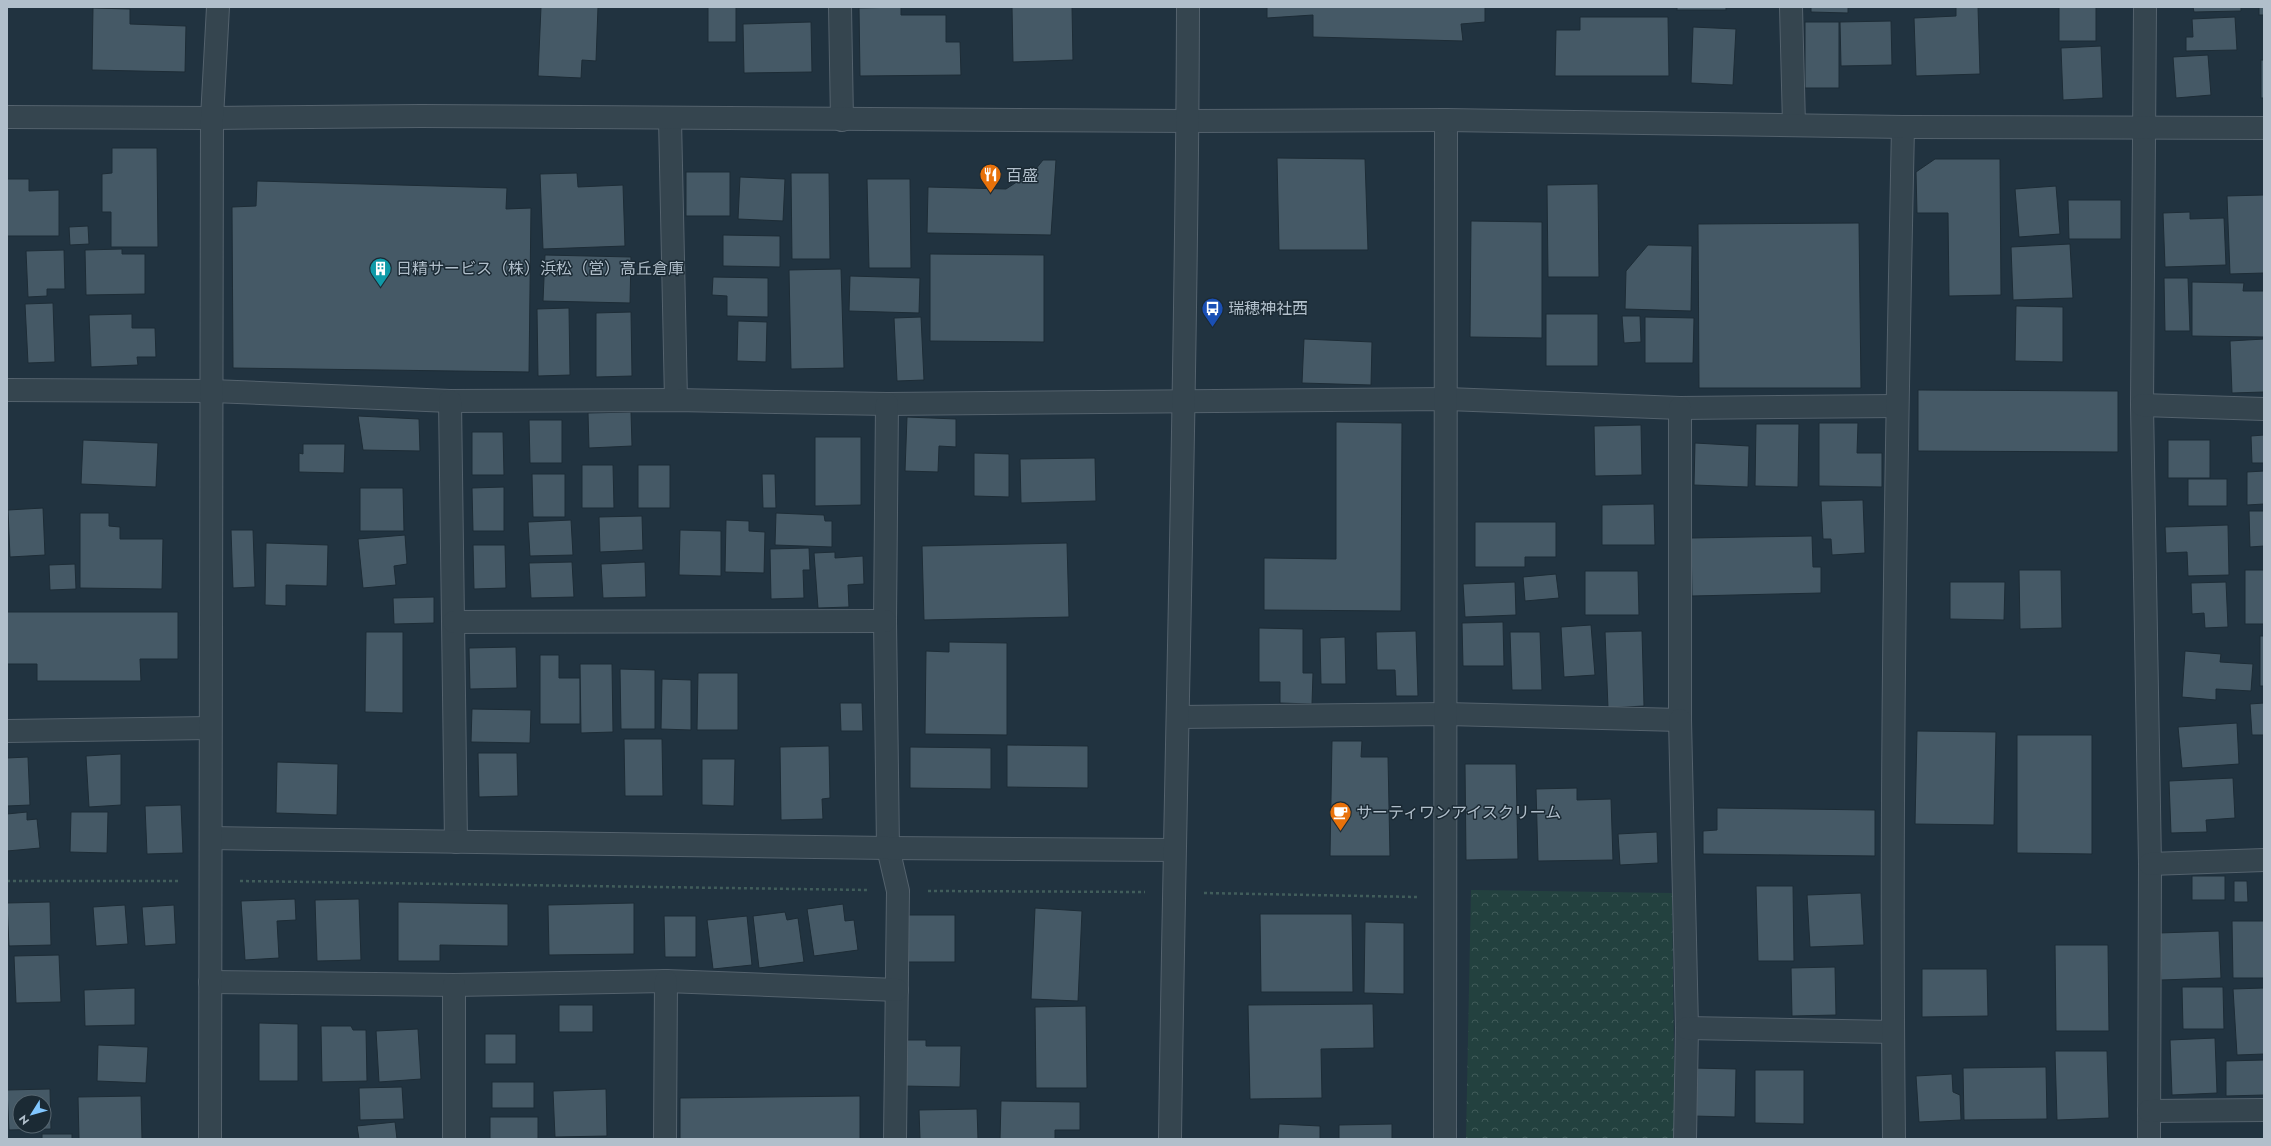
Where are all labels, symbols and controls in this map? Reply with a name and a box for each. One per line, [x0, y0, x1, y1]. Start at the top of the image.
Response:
restaurant icon: 百盛 [978, 162, 1004, 195]
place label: 百盛 [1006, 164, 1038, 187]
building icon: 日精サービス（株）浜松（営）高丘倉庫 [368, 255, 394, 288]
place label: 日精サービス（株）浜松（営）高丘倉庫 [396, 257, 684, 280]
bus stop icon: 瑞穂神社西 [1200, 295, 1226, 328]
place label: 瑞穂神社西 [1228, 297, 1308, 320]
cafe icon: サーティワンアイスクリーム [1327, 799, 1353, 832]
place label: サーティワンアイスクリーム [1356, 801, 1561, 824]
north arrow [12, 1094, 52, 1134]
text: N [15, 1112, 33, 1128]

